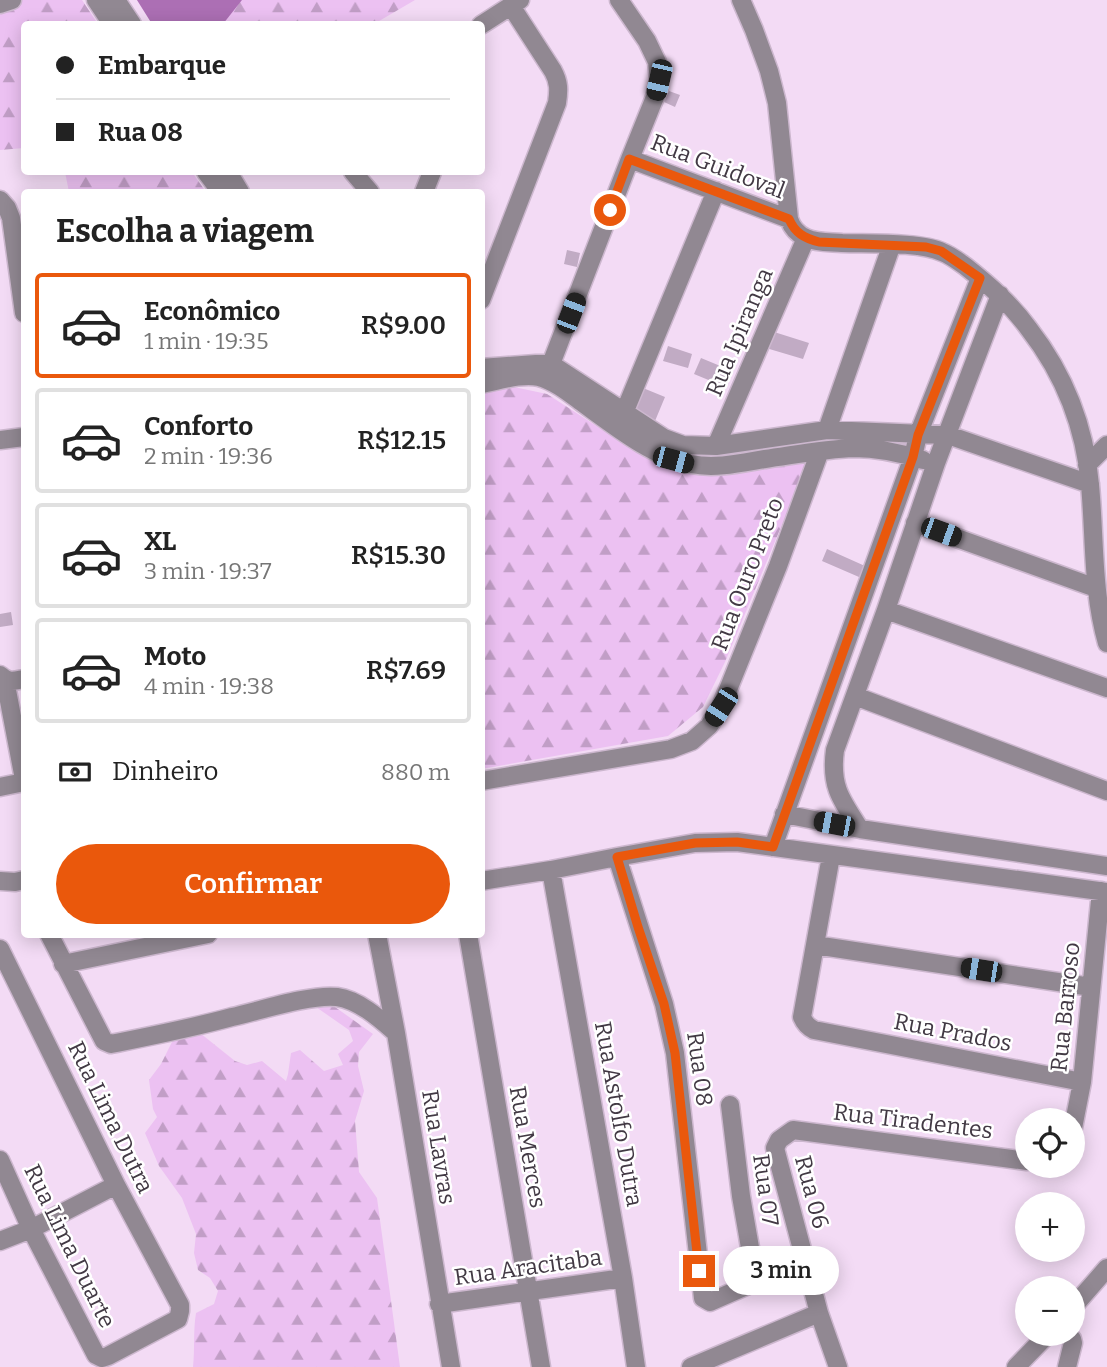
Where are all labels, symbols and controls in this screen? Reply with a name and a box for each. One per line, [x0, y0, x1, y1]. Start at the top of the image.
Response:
text: Embarque [98, 50, 226, 81]
car [645, 57, 674, 103]
text: Rua 08 [98, 117, 183, 148]
street label: Rua Guidoval [647, 128, 789, 205]
route start [594, 194, 626, 226]
text: Escolha a viagem [56, 212, 314, 250]
street label: Rua Ipiranga [699, 263, 779, 400]
car [554, 290, 589, 336]
icon: car [60, 294, 123, 357]
text: Econômico [144, 296, 280, 327]
text: R$9.00 [361, 310, 446, 341]
text: 1 min · 19:35 [144, 327, 268, 355]
icon: car [60, 409, 123, 472]
text: Conforto [144, 411, 253, 442]
text: R$12.15 [357, 425, 446, 456]
text: 2 min · 19:36 [144, 442, 273, 470]
car [650, 444, 697, 476]
street label: Rua Ouro Preto [705, 493, 789, 655]
car [918, 515, 965, 549]
icon: car [60, 524, 123, 587]
text: XL [144, 526, 176, 557]
text: R$15.30 [351, 540, 446, 571]
text: 3 min · 19:37 [144, 557, 271, 585]
icon: car [60, 639, 123, 702]
text: Moto [144, 641, 206, 672]
text: R$7.69 [366, 655, 446, 686]
text: 4 min · 19:38 [144, 672, 274, 700]
car [701, 684, 742, 730]
icon: cash [56, 753, 94, 791]
text: Dinheiro [112, 756, 218, 787]
text: 880 m [381, 758, 450, 786]
car [812, 810, 857, 838]
button: Confirmar [56, 844, 450, 924]
street label: Rua Barroso [1044, 941, 1086, 1073]
car [959, 956, 1004, 984]
street label: Rua Prados [892, 1007, 1014, 1057]
street label: Rua Astolfo Dutra [589, 1019, 649, 1209]
street label: Rua 08 [681, 1030, 719, 1108]
street label: Rua Lima Dutra [62, 1037, 160, 1198]
street label: Rua Merces [503, 1084, 553, 1210]
street label: Rua Lavras [416, 1088, 462, 1206]
street label: Rua Tiradentes [832, 1097, 994, 1145]
map controls [1015, 1108, 1085, 1346]
button: locate [1015, 1108, 1085, 1178]
street label: Rua 07 [747, 1152, 785, 1228]
street label: Rua 06 [789, 1152, 835, 1232]
street label: Rua Lima Duarte [18, 1160, 122, 1332]
button: + [1015, 1192, 1085, 1262]
street label: Rua Aracitaba [452, 1243, 604, 1291]
callout: 3 min [724, 1246, 839, 1296]
route end [683, 1255, 715, 1287]
text: 3 min [750, 1256, 812, 1284]
button: − [1015, 1276, 1085, 1346]

